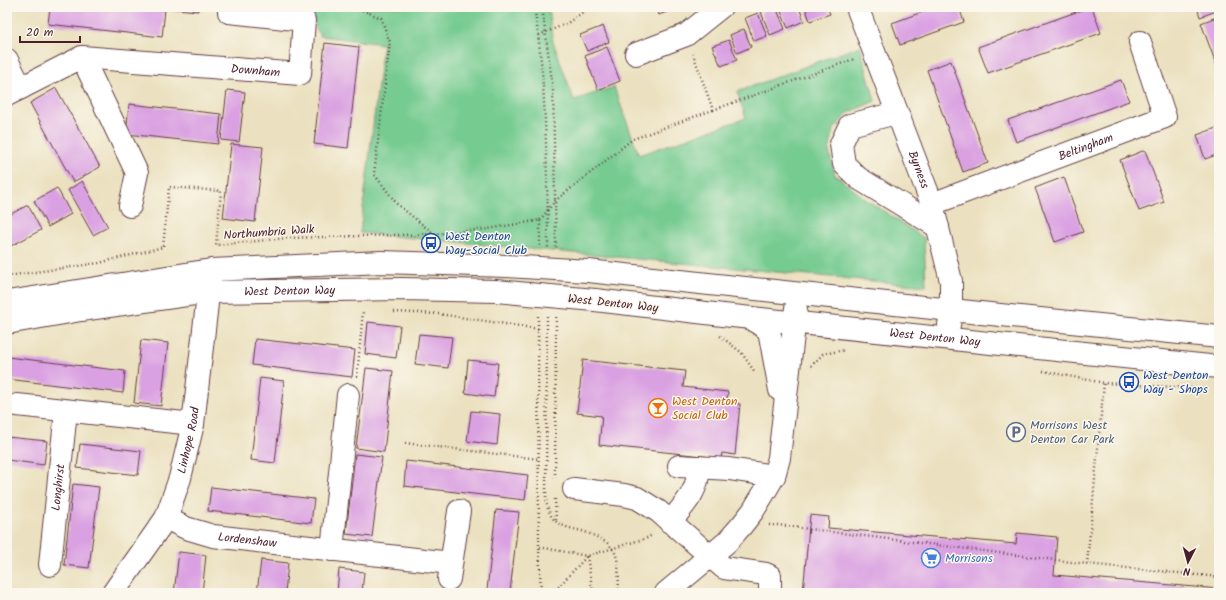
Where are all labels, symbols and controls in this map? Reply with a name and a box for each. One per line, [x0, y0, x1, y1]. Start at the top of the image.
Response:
scale bar [20, 18, 80, 44]
text: 20 m [26, 23, 54, 42]
street label: Downham [230, 60, 281, 82]
street label: Beltingham [1056, 128, 1116, 166]
street label: Byrness [903, 148, 934, 192]
street label: Northumbria Walk [223, 220, 315, 245]
place label: West Denton Way-Social Club [445, 227, 527, 260]
bus stop icon: West Denton Way-Social Club [420, 232, 442, 254]
street label: West Denton Way [244, 281, 336, 301]
street label: West Denton Way [567, 289, 659, 318]
street label: West Denton Way [889, 324, 981, 352]
place label: West Denton Way - Shops [1143, 366, 1208, 399]
bus stop icon: West Denton Way - Shops [1118, 371, 1140, 393]
place label: West Denton Social Club [672, 392, 737, 425]
bar icon: West Denton Social Club [647, 397, 669, 419]
street label: Linhope Road [172, 405, 205, 476]
place label: Morrisons West Denton Car Park [1030, 416, 1115, 449]
parking icon: Morrisons West Denton Car Park [1005, 421, 1027, 443]
street label: Longhirst [47, 463, 70, 512]
street label: Lordenshaw [217, 528, 279, 553]
north arrow [1168, 542, 1208, 582]
supermarket icon: Morrisons [920, 547, 942, 569]
place label: Morrisons [945, 549, 993, 568]
text: N [1183, 562, 1191, 580]

